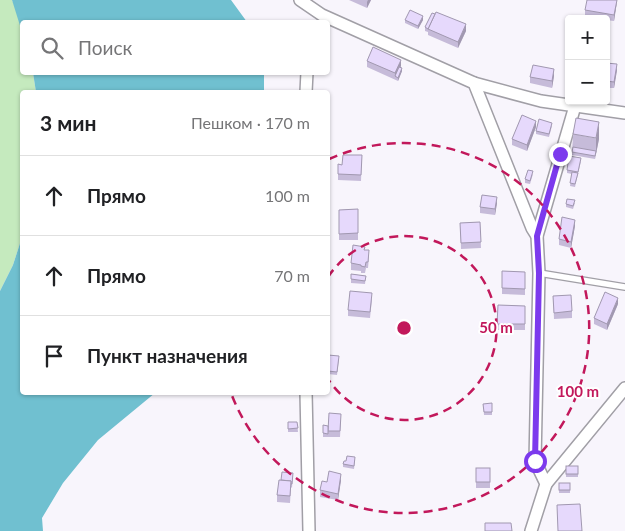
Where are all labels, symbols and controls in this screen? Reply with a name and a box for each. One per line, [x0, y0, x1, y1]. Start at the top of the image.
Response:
map controls [565, 15, 610, 105]
button: + [565, 15, 610, 60]
search box [20, 20, 330, 75]
icon: search [38, 34, 66, 62]
text: Поиск [78, 36, 132, 59]
button: − [565, 60, 610, 105]
text: 3 мин [40, 110, 97, 135]
text: Пешком · 170 m [191, 113, 310, 132]
route end [549, 143, 572, 166]
icon: ahead [40, 182, 68, 210]
text: Прямо [87, 184, 146, 207]
text: 100 m [265, 186, 310, 205]
icon: ahead [40, 262, 68, 290]
text: Прямо [87, 264, 146, 287]
text: 70 m [274, 266, 310, 285]
text: 50 m [479, 318, 513, 336]
centre of rings [395, 319, 413, 337]
icon: arrive [40, 342, 68, 370]
text: Пункт назначения [87, 344, 248, 367]
text: 100 m [557, 382, 599, 400]
route start [524, 450, 547, 473]

